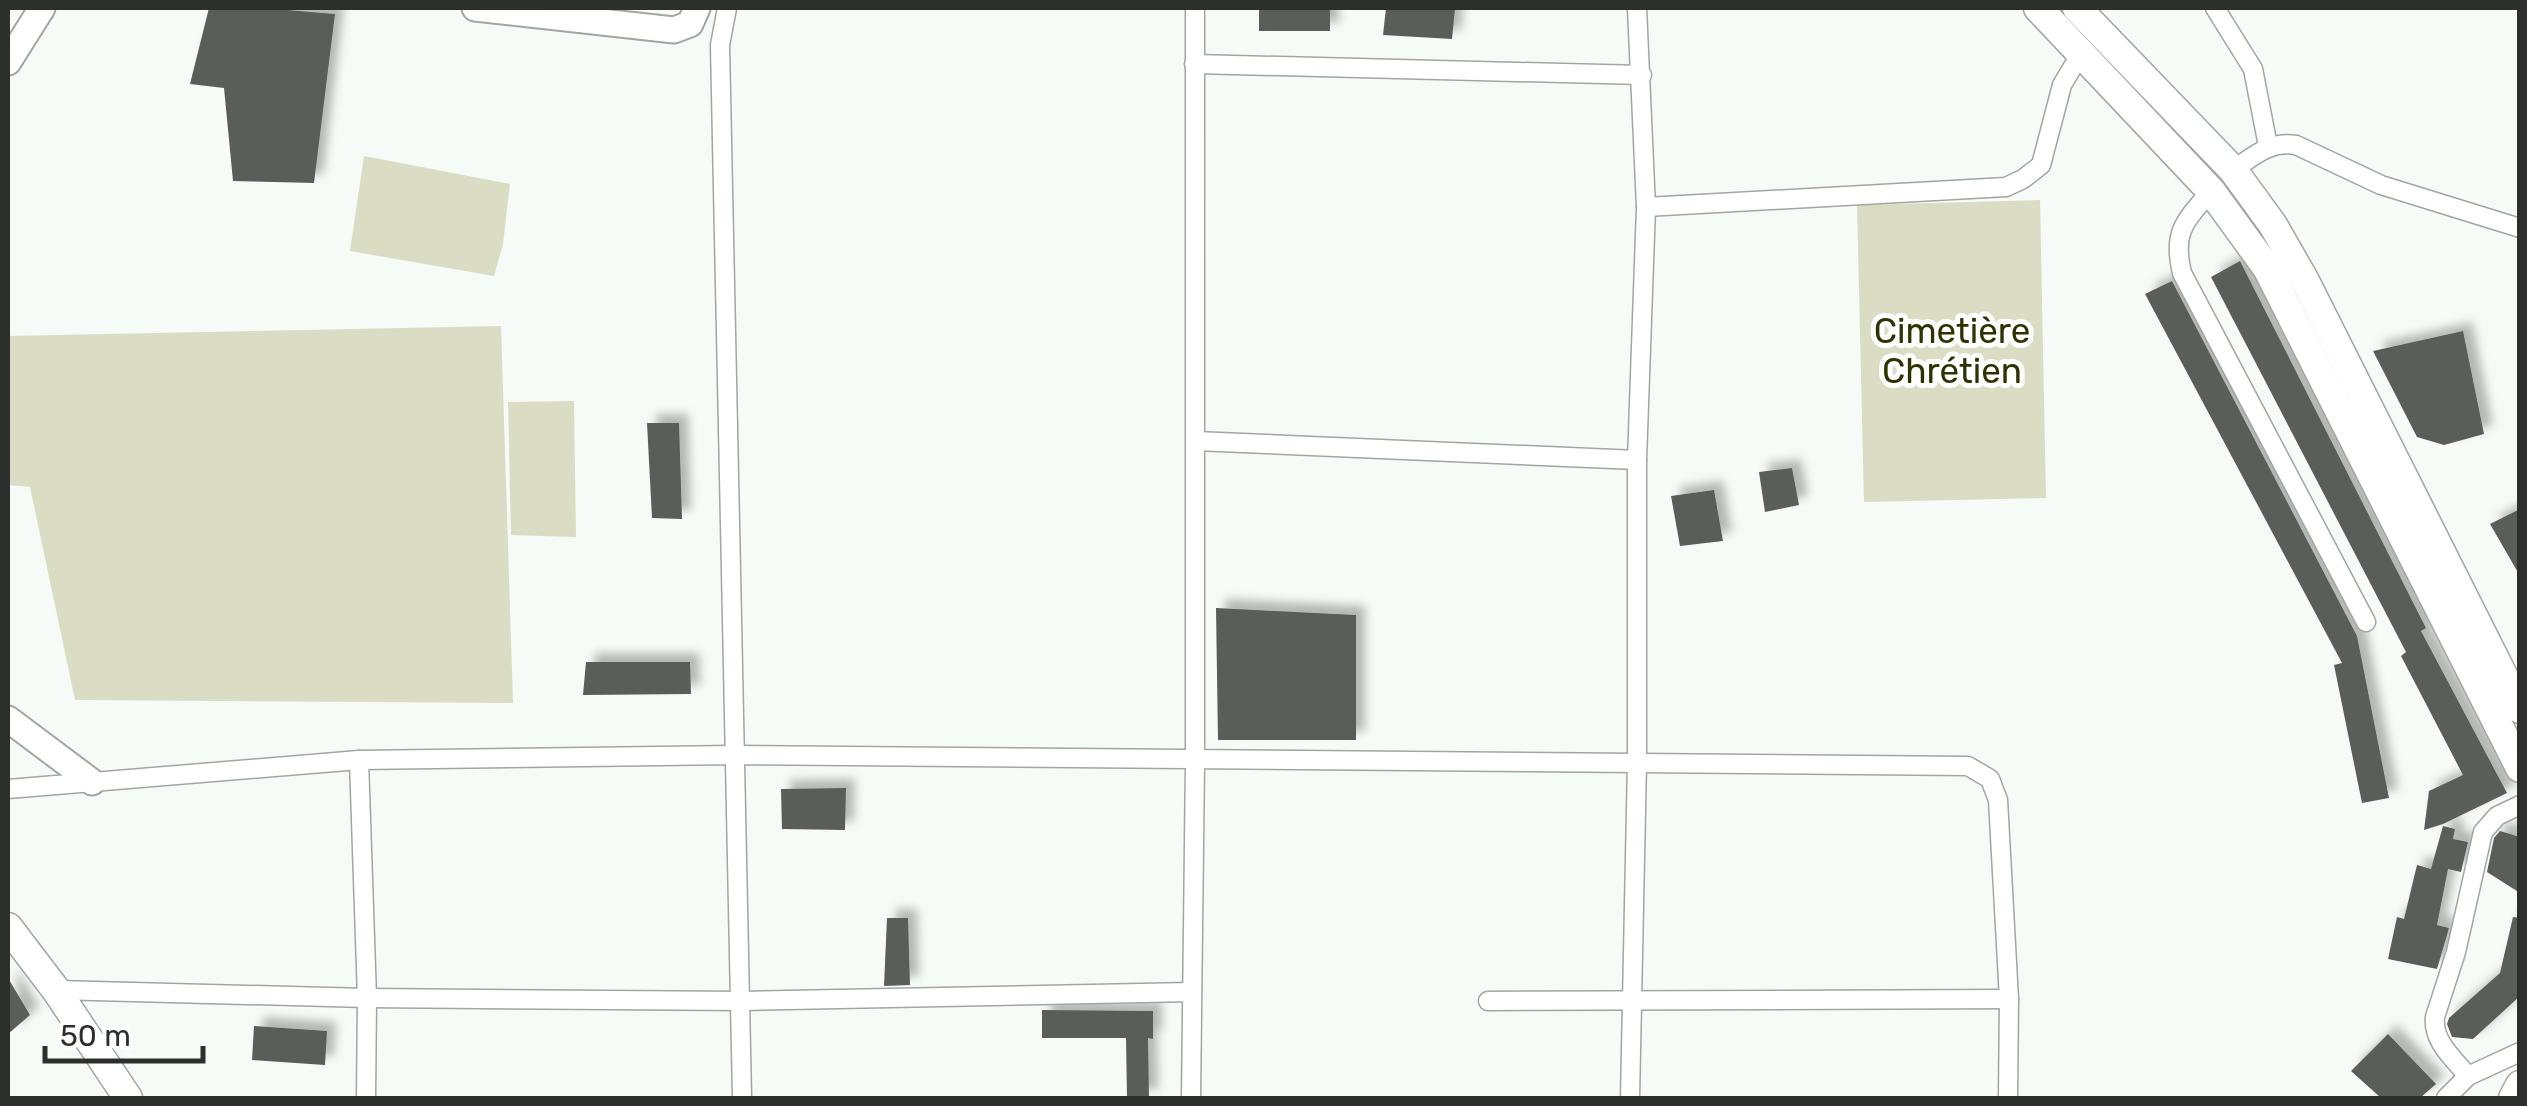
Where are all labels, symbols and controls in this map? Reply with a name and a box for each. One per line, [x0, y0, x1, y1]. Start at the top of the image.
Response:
park label: Cimetière Chrétien [1874, 310, 2030, 392]
scale bar [45, 1001, 202, 1063]
text: 50 m [60, 1018, 131, 1054]

